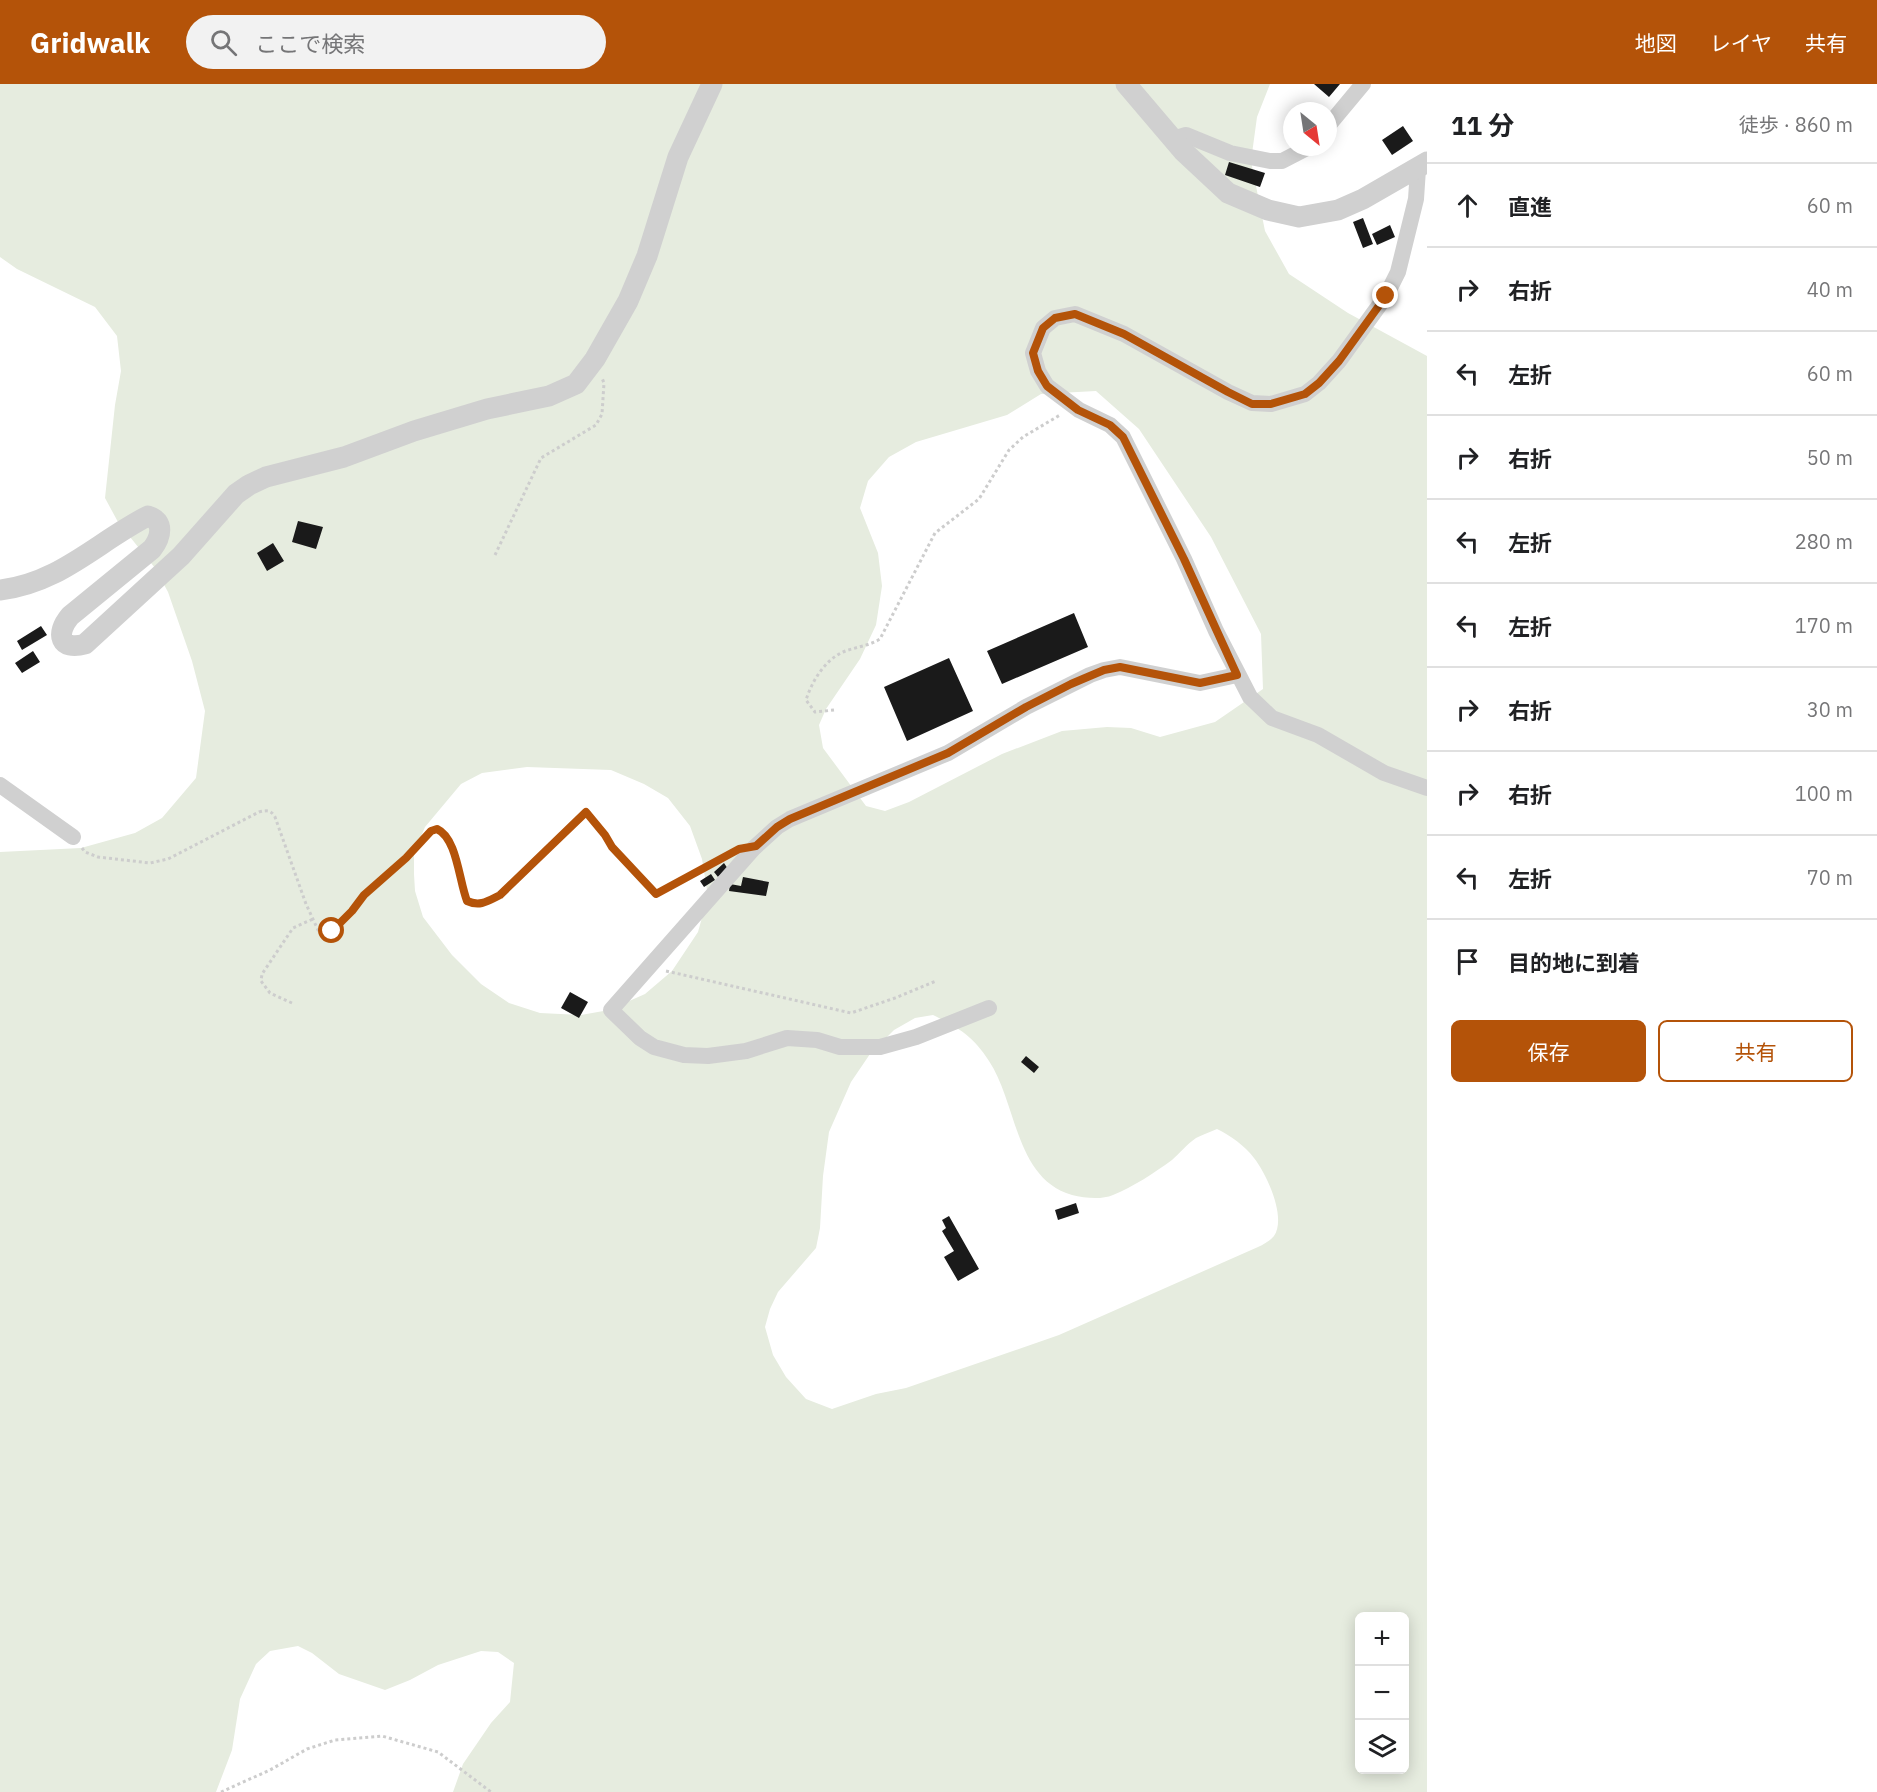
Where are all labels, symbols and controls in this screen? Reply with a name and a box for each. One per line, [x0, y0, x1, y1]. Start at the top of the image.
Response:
search box [186, 15, 606, 69]
text: Gridwalk [30, 24, 150, 61]
icon: search [207, 26, 240, 59]
text: ここで検索 [255, 29, 365, 58]
text: 地図 [1635, 29, 1677, 57]
text: レイヤ [1710, 29, 1772, 57]
text: 共有 [1805, 29, 1847, 57]
north arrow [1283, 102, 1337, 156]
text: 11 分 [1451, 108, 1514, 142]
text: 徒歩 · 860 m [1739, 111, 1853, 138]
icon: ahead [1451, 189, 1484, 222]
text: 直進 [1508, 192, 1552, 221]
text: 60 m [1807, 192, 1853, 219]
icon: right [1451, 273, 1484, 306]
text: 右折 [1508, 276, 1552, 305]
text: 40 m [1807, 276, 1853, 303]
route end [1372, 282, 1398, 308]
icon: left [1451, 357, 1484, 390]
text: 左折 [1508, 360, 1552, 389]
text: 60 m [1807, 360, 1853, 387]
icon: right [1451, 441, 1484, 474]
text: 右折 [1508, 444, 1552, 473]
text: 50 m [1807, 444, 1853, 471]
icon: left [1451, 525, 1484, 558]
text: 左折 [1508, 528, 1552, 557]
text: 280 m [1795, 528, 1853, 555]
icon: left [1451, 609, 1484, 642]
text: 左折 [1508, 612, 1552, 641]
text: 170 m [1795, 612, 1853, 639]
icon: right [1451, 693, 1484, 726]
text: 右折 [1508, 696, 1552, 725]
text: 30 m [1807, 696, 1853, 723]
icon: right [1451, 777, 1484, 810]
text: 右折 [1508, 780, 1552, 809]
text: 100 m [1795, 780, 1853, 807]
icon: left [1451, 861, 1484, 894]
text: 左折 [1508, 864, 1552, 893]
text: 70 m [1807, 864, 1853, 891]
route start [318, 917, 344, 943]
icon: arrive [1451, 945, 1484, 978]
text: 目的地に到着 [1508, 948, 1640, 977]
button: 保存 [1451, 1020, 1646, 1082]
button: 共有 [1658, 1020, 1853, 1082]
map controls [1355, 1612, 1409, 1774]
button: + [1355, 1612, 1409, 1666]
button: − [1355, 1666, 1409, 1720]
button: layers [1355, 1720, 1409, 1774]

